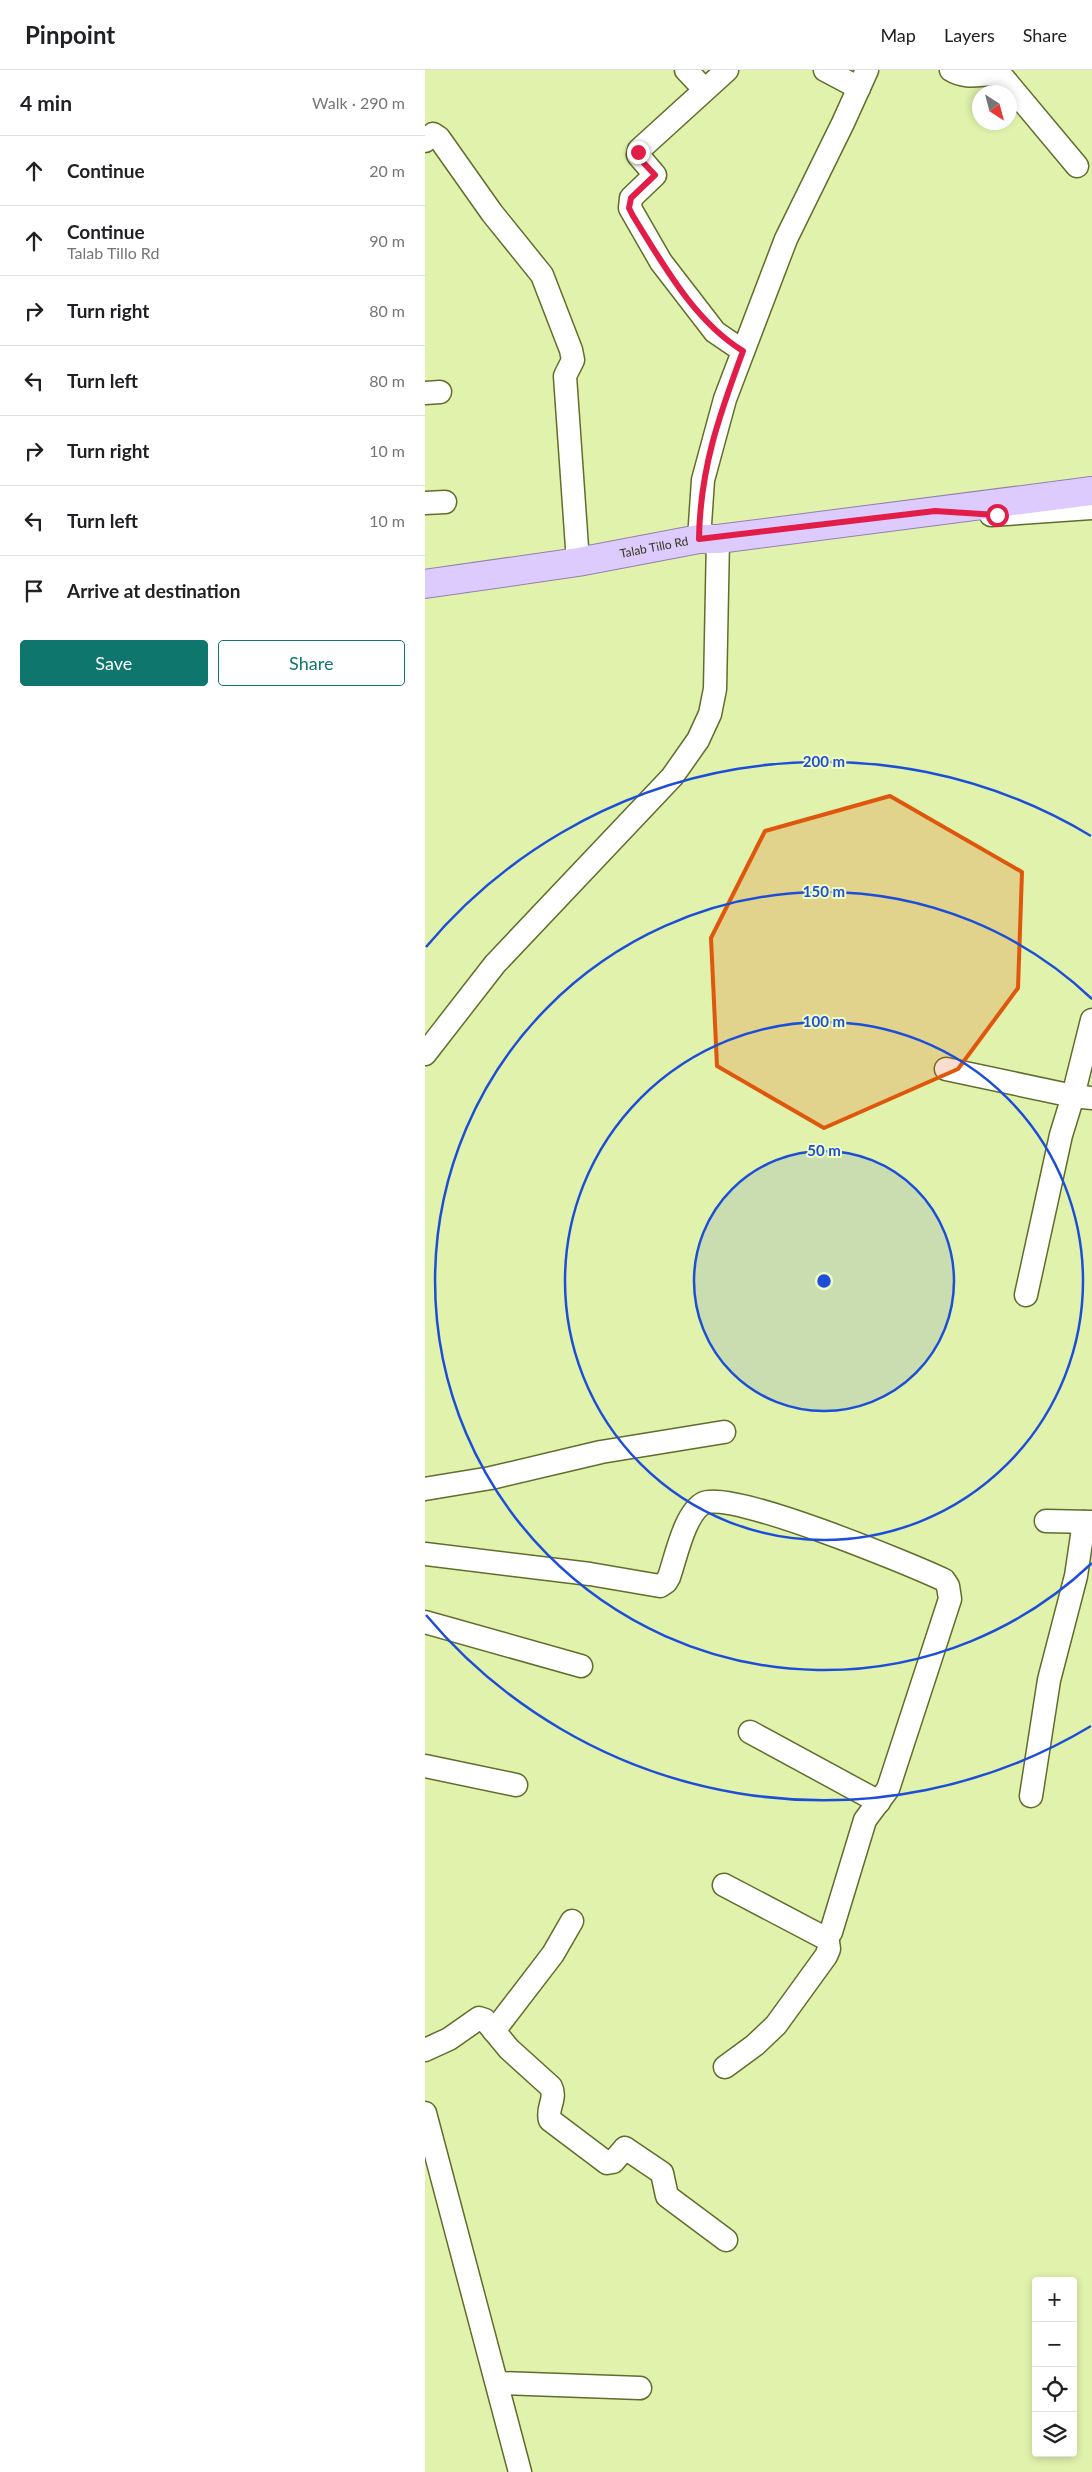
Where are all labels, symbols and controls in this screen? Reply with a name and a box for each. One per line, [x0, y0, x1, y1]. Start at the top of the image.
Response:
text: Pinpoint [25, 20, 115, 49]
text: Map [880, 24, 916, 46]
text: Layers [944, 24, 995, 46]
text: Share [1023, 24, 1067, 46]
north arrow [972, 85, 1017, 130]
text: 4 min [20, 90, 72, 115]
text: Walk · 290 m [312, 93, 405, 112]
route end [627, 141, 650, 164]
icon: ahead [20, 157, 48, 185]
text: Continue [67, 159, 145, 182]
text: 20 m [369, 161, 405, 180]
text: Continue [67, 220, 145, 243]
icon: ahead [20, 227, 48, 255]
text: 90 m [369, 231, 405, 250]
text: Talab Tillo Rd [67, 243, 159, 262]
icon: right [20, 297, 48, 325]
text: Turn right [67, 299, 149, 322]
text: 80 m [369, 301, 405, 320]
icon: left [20, 367, 48, 395]
text: Turn left [67, 369, 138, 392]
text: 80 m [369, 371, 405, 390]
icon: right [20, 437, 48, 465]
text: Turn right [67, 439, 149, 462]
text: 10 m [369, 441, 405, 460]
route start [986, 504, 1009, 527]
icon: left [20, 507, 48, 535]
text: Turn left [67, 509, 138, 532]
text: 10 m [369, 511, 405, 530]
street label: Talab Tillo Rd [618, 533, 689, 561]
icon: arrive [20, 577, 48, 605]
text: Arrive at destination [67, 579, 240, 602]
button: Save [20, 640, 208, 686]
button: Share [218, 640, 405, 686]
text: 200 m [803, 752, 845, 770]
text: 150 m [803, 882, 845, 900]
text: 100 m [803, 1012, 845, 1030]
text: 50 m [807, 1141, 841, 1159]
centre of rings [815, 1272, 833, 1290]
map controls [1032, 2277, 1077, 2457]
button: + [1032, 2277, 1077, 2322]
button: − [1032, 2322, 1077, 2367]
button: locate [1032, 2367, 1077, 2412]
button: layers [1032, 2412, 1077, 2457]

